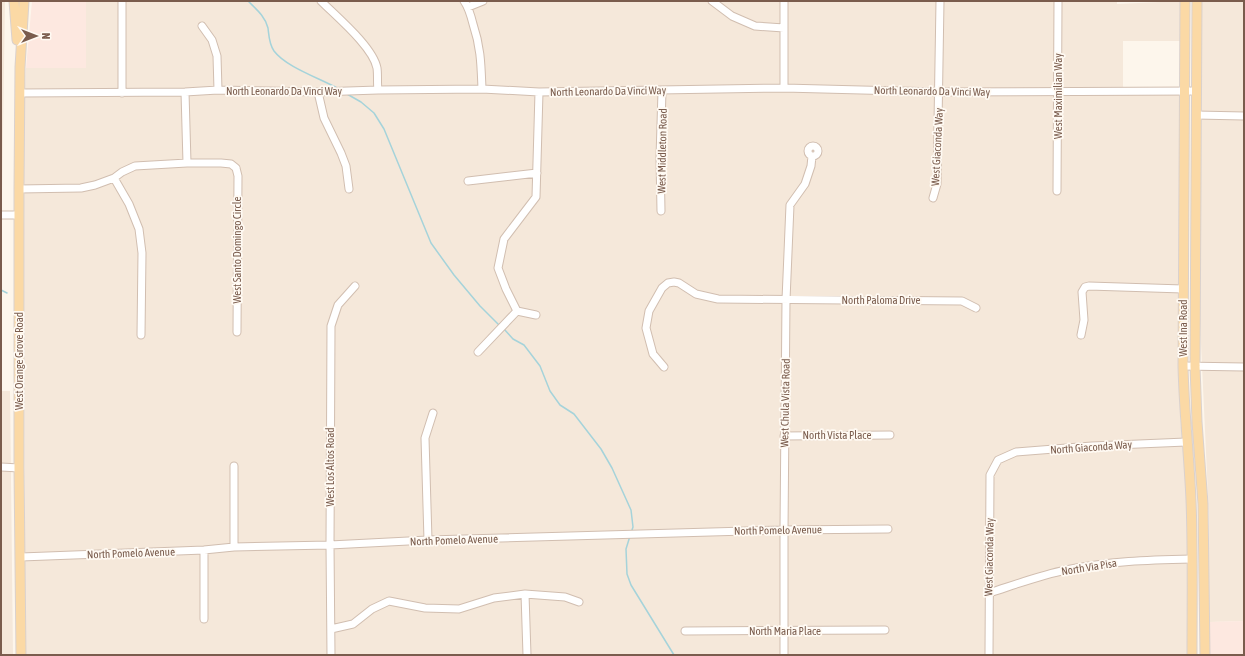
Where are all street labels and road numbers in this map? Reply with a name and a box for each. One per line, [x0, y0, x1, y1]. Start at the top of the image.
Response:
street label: West Maximilian Way [1052, 53, 1064, 139]
street label: North Leonardo Da Vinci Way [550, 84, 667, 98]
street label: North Leonardo Da Vinci Way [874, 84, 991, 98]
street label: North Leonardo Da Vinci Way [226, 85, 343, 97]
street label: West Giaconda Way [929, 107, 945, 186]
street label: West Middleton Road [655, 108, 669, 194]
street label: West Santo Domingo Circle [231, 197, 243, 303]
street label: North Paloma Drive [842, 294, 920, 306]
street label: West Ina Road [1177, 300, 1189, 356]
street label: West Orange Grove Road [13, 312, 25, 410]
street label: West Chula Vista Road [778, 358, 792, 448]
street label: West Los Altos Road [324, 428, 336, 506]
street label: North Vista Place [803, 429, 871, 441]
street label: North Giaconda Way [1050, 438, 1133, 456]
street label: West Giaconda Way [982, 517, 996, 596]
street label: North Pomelo Avenue [734, 523, 822, 537]
street label: North Pomelo Avenue [410, 532, 498, 548]
street label: North Pomelo Avenue [87, 545, 175, 561]
street label: North Via Pisa [1060, 557, 1118, 577]
street label: North Maria Place [749, 625, 821, 637]

